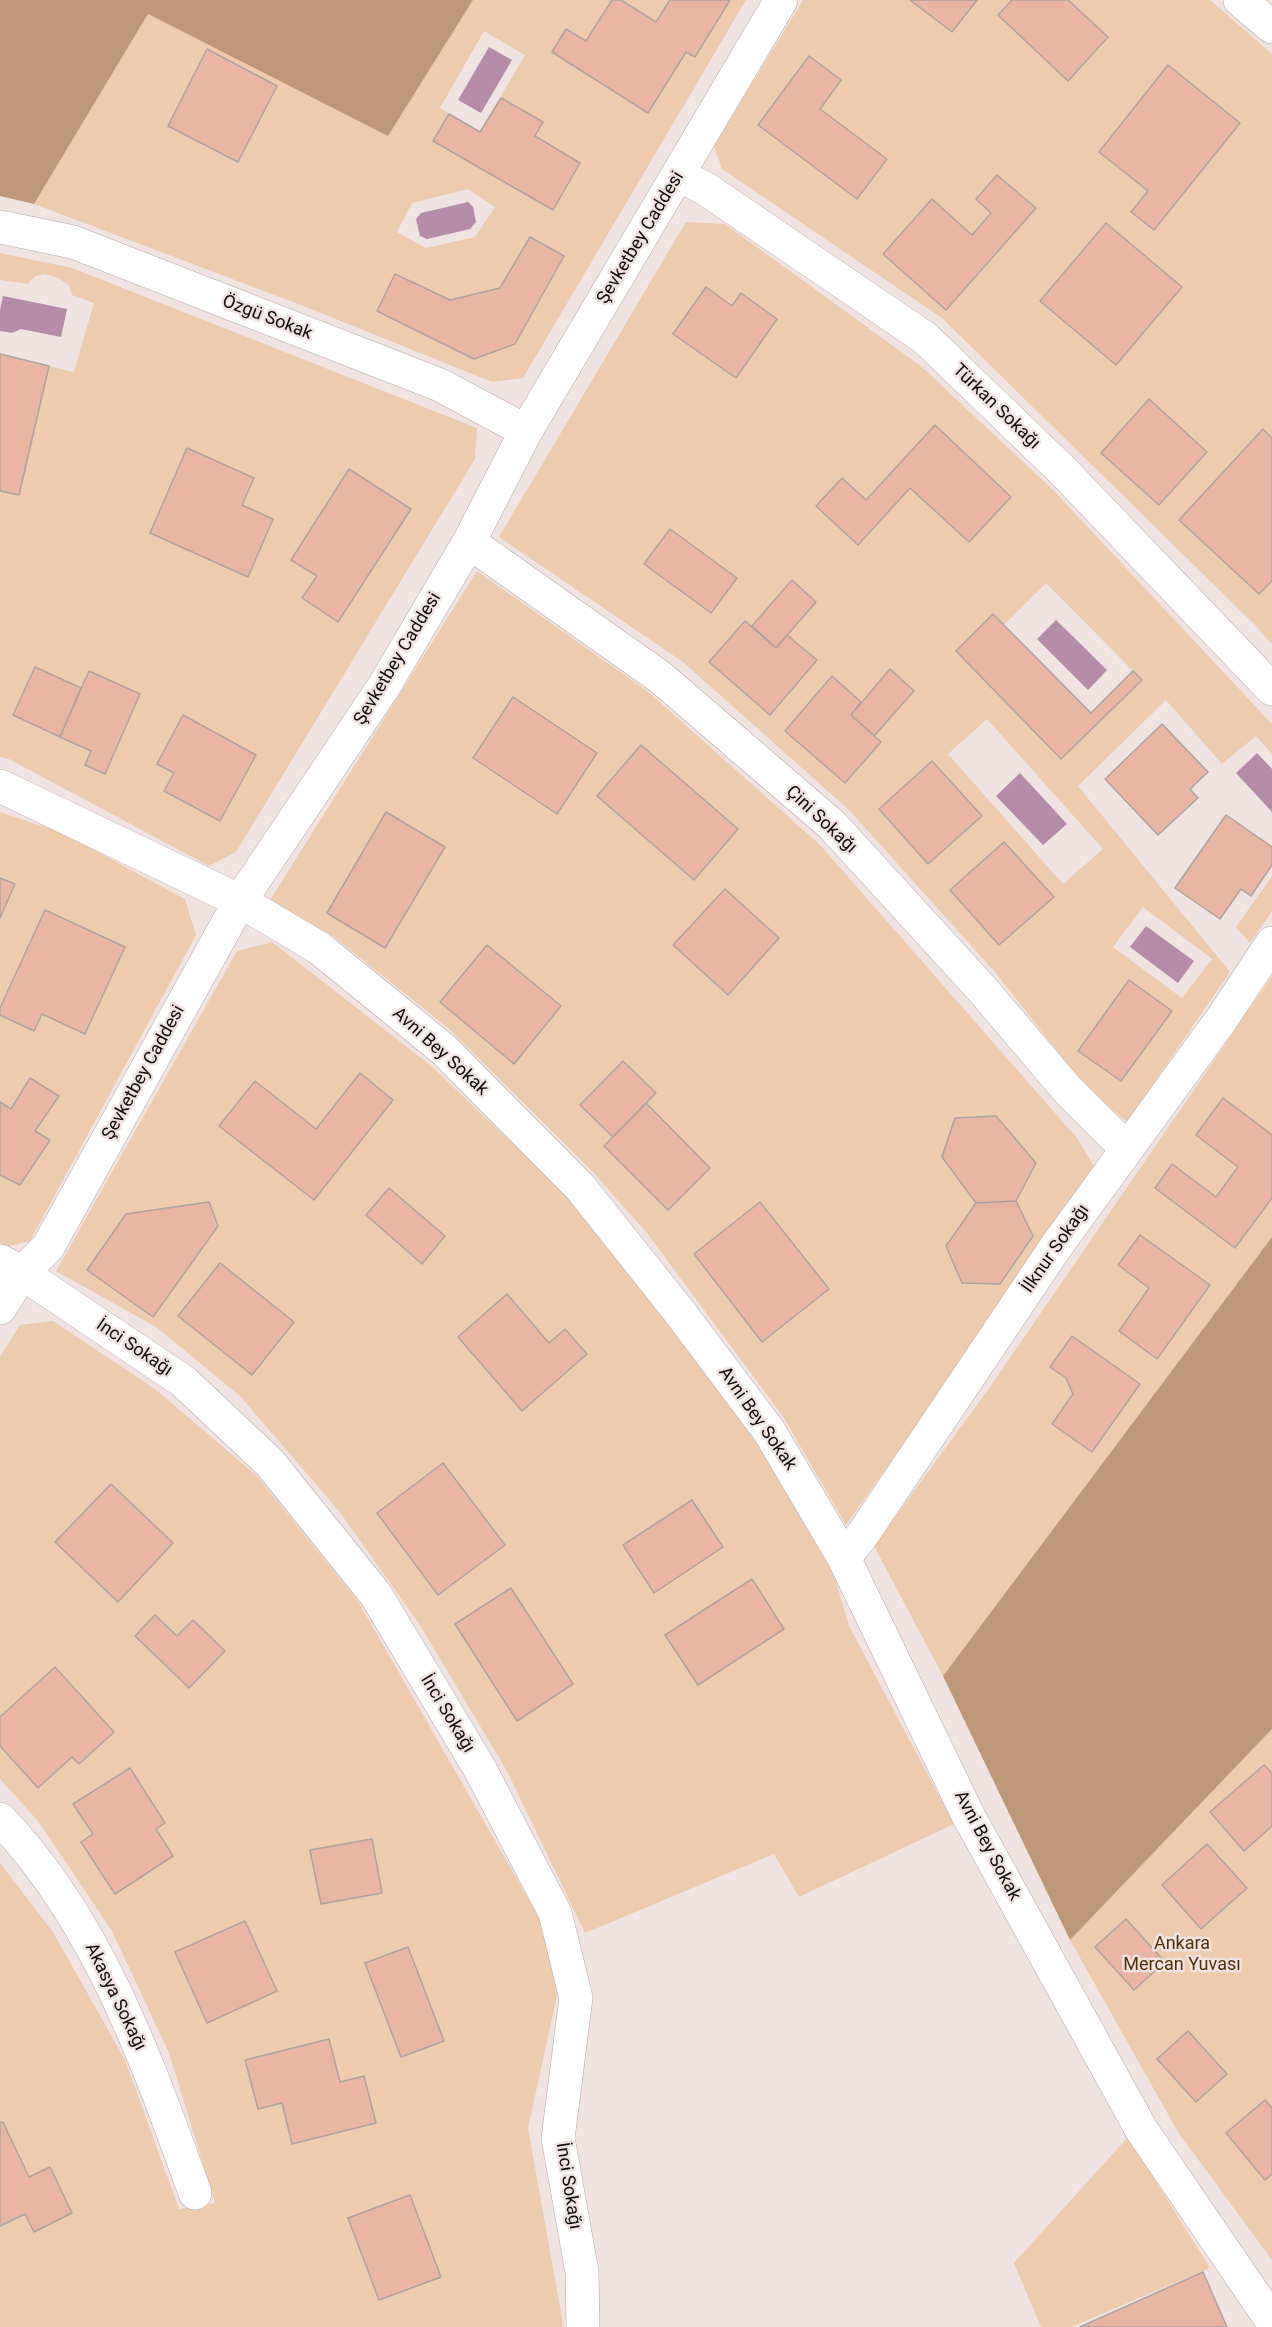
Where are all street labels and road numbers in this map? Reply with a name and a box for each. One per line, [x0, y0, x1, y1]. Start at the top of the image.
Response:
street label: Şevketbey Caddesi [593, 168, 689, 308]
street label: Özgü Sokak [219, 291, 315, 345]
street label: Türkan Sokağı [948, 360, 1044, 454]
street label: Şevketbey Caddesi [350, 589, 446, 729]
street label: Çini Sokağı [781, 782, 861, 858]
street label: Şevketbey Caddesi [98, 1002, 190, 1144]
street label: Avni Bey Sokak [388, 1003, 492, 1101]
street label: İlknur Sokağı [1018, 1201, 1094, 1297]
street label: İnci Sokağı [92, 1315, 176, 1381]
street label: Avni Bey Sokak [713, 1363, 801, 1475]
street label: İnci Sokağı [415, 1671, 479, 1757]
street label: Avni Bey Sokak [949, 1787, 1025, 1905]
street label: Akasya Sokağı [80, 1940, 150, 2054]
street label: İnci Sokağı [550, 2141, 586, 2231]

